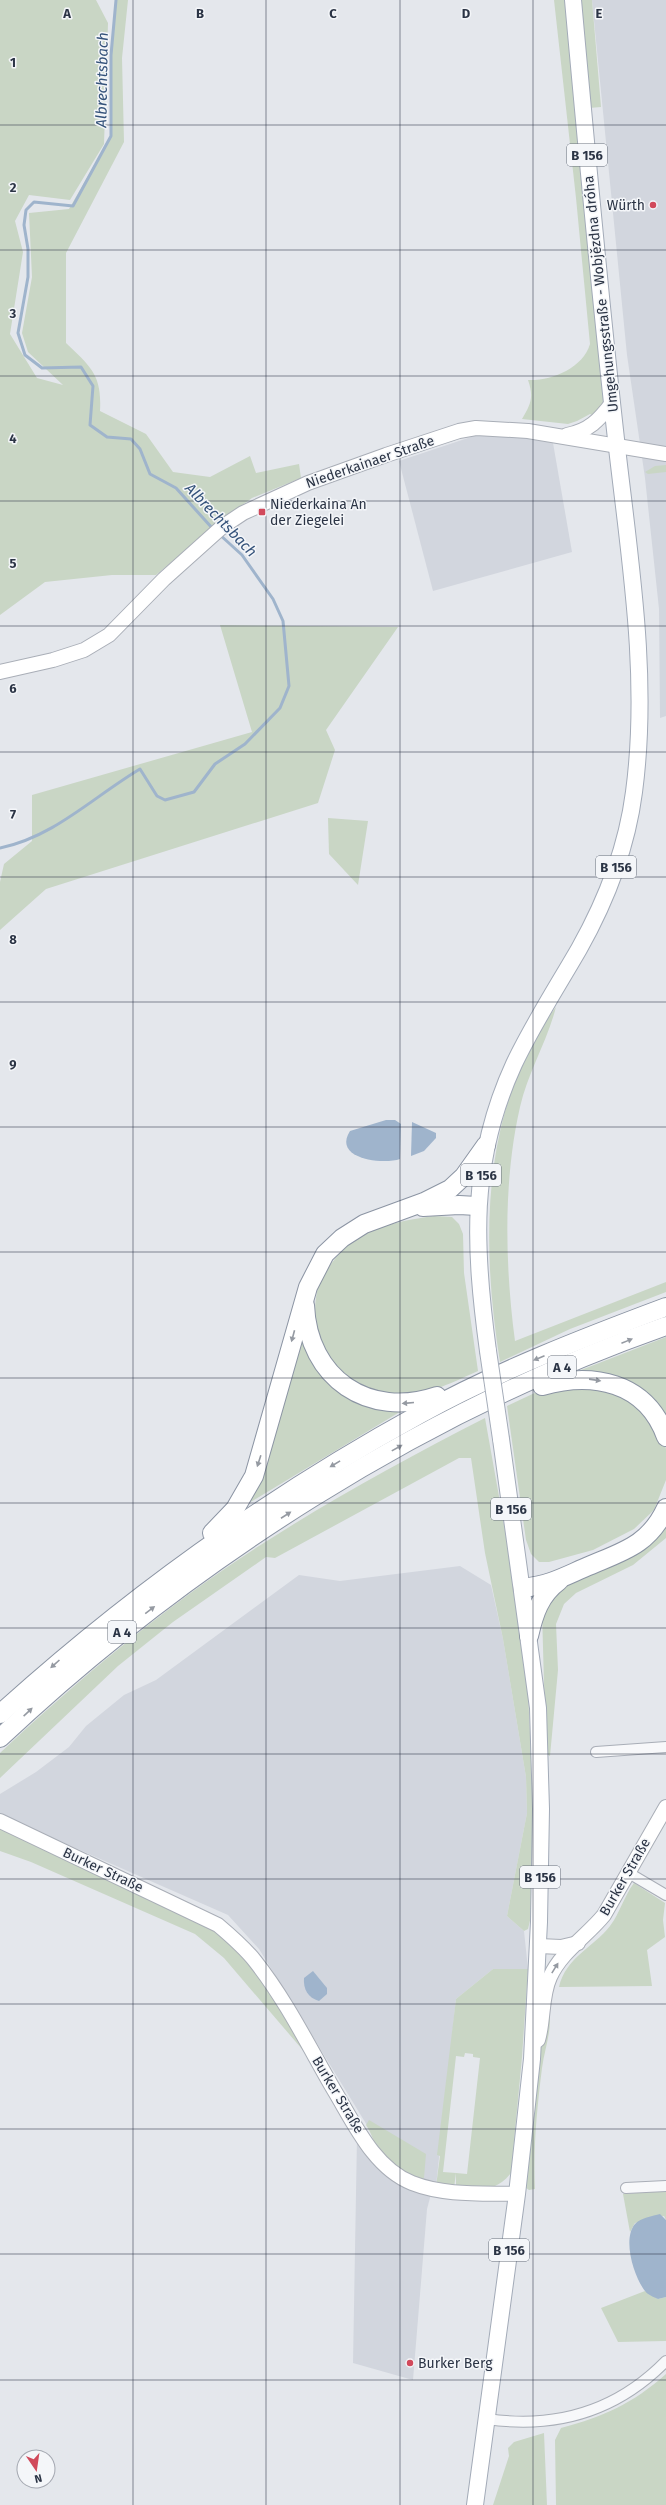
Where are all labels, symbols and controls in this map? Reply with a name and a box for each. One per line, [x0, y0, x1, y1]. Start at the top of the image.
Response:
text: A [62, 6, 71, 21]
text: B [196, 6, 204, 21]
text: C [329, 6, 337, 21]
text: D [462, 6, 471, 21]
text: E [596, 6, 603, 21]
water label: Albrechtsbach [92, 32, 112, 129]
text: 1 [10, 55, 16, 70]
road number: B 156 [567, 144, 607, 166]
street label: Umgehungsstraße - Wobjězdna dróha [580, 175, 622, 413]
text: 2 [10, 180, 17, 195]
place label: Würth [607, 197, 645, 214]
marker: Würth [648, 200, 658, 210]
text: 3 [9, 306, 17, 321]
text: 4 [9, 431, 17, 446]
street label: Niederkainaer Straße [304, 432, 436, 492]
water label: Albrechtsbach [181, 479, 261, 561]
place label: Niederkaina An der Ziegelei [270, 496, 367, 529]
marker: Niederkaina An der Ziegelei [257, 507, 267, 517]
text: 5 [10, 556, 17, 571]
text: 6 [9, 681, 17, 696]
text: 7 [10, 807, 16, 822]
road number: B 156 [596, 856, 636, 878]
text: 8 [9, 932, 17, 947]
text: 9 [9, 1057, 17, 1072]
road number: B 156 [461, 1164, 501, 1186]
one-way arrow [290, 1330, 296, 1342]
one-way arrow [622, 1337, 634, 1343]
one-way arrow [533, 1355, 544, 1361]
road number: A 4 [548, 1356, 576, 1378]
one-way arrow [589, 1377, 601, 1383]
one-way arrow [402, 1400, 414, 1406]
one-way arrow [391, 1445, 403, 1452]
one-way arrow [256, 1456, 262, 1468]
one-way arrow [330, 1460, 340, 1468]
road number: B 156 [491, 1498, 531, 1520]
one-way arrow [281, 1511, 291, 1519]
one-way arrow [144, 1606, 155, 1615]
road number: A 4 [108, 1621, 136, 1643]
one-way arrow [50, 1659, 60, 1669]
one-way arrow [23, 1707, 34, 1716]
street label: Burker Straße [596, 1835, 654, 1919]
street label: Burker Straße [60, 1844, 146, 1896]
road number: B 156 [520, 1866, 560, 1888]
one-way arrow [551, 1963, 559, 1973]
street label: Burker Straße [308, 2053, 368, 2137]
road number: B 156 [489, 2239, 529, 2261]
place label: Burker Berg [418, 2355, 493, 2372]
marker: Burker Berg [405, 2358, 415, 2368]
north arrow [16, 2449, 56, 2489]
text: N [33, 2471, 43, 2485]

